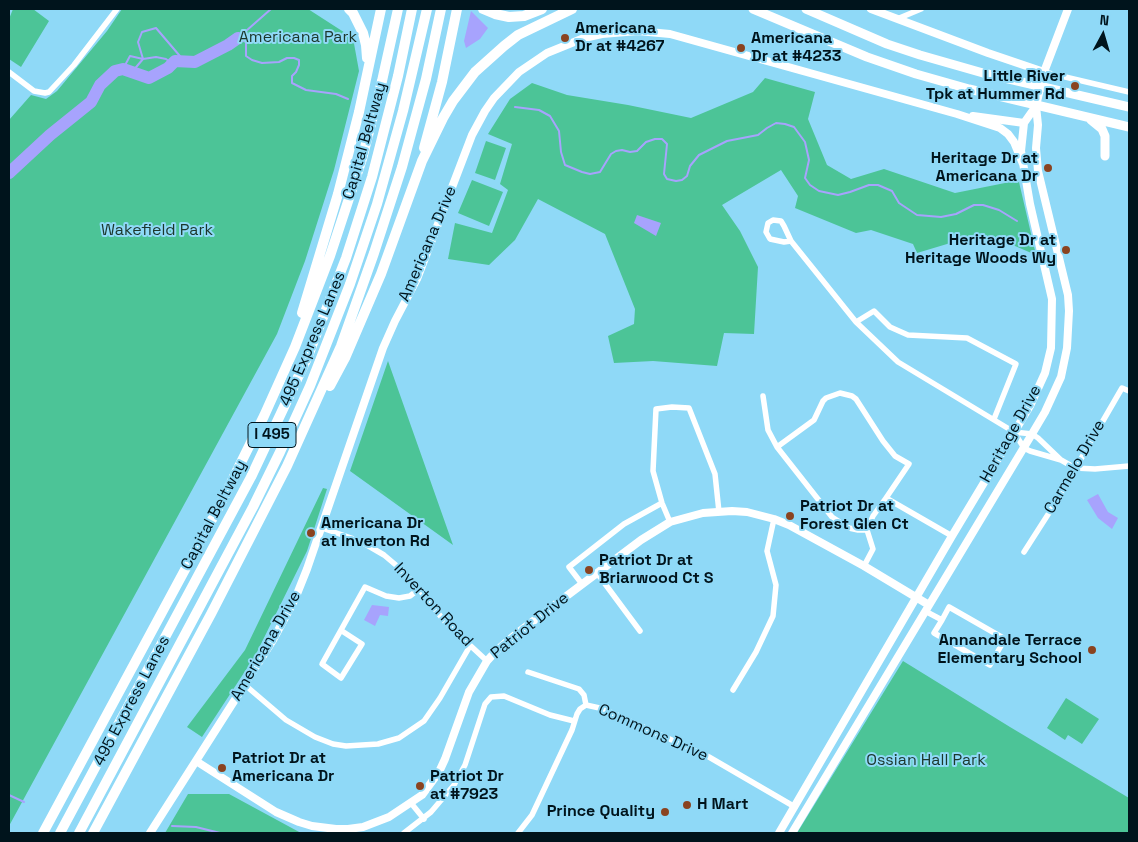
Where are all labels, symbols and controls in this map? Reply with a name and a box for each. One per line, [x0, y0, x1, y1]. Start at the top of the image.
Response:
north arrow [1078, 10, 1128, 60]
text: N [1099, 11, 1110, 30]
place label: Americana Dr at #4267 [575, 19, 664, 57]
park label: Americana Park [239, 28, 357, 48]
place label: Americana Dr at #4233 [751, 29, 841, 67]
marker: Americana Dr at #4267 [559, 32, 571, 44]
marker: Americana Dr at #4233 [735, 42, 747, 54]
place label: Little River Tpk at Hummer Rd [926, 67, 1065, 105]
street label: Capital Beltway [339, 80, 391, 202]
marker: Little River Tpk at Hummer Rd [1069, 80, 1081, 92]
place label: Heritage Dr at Americana Dr [931, 149, 1038, 187]
marker: Heritage Dr at Americana Dr [1042, 162, 1054, 174]
street label: Americana Drive [395, 183, 461, 305]
park label: Wakefield Park [101, 221, 213, 241]
place label: Heritage Dr at Heritage Woods Wy [905, 231, 1056, 269]
marker: Heritage Dr at Heritage Woods Wy [1060, 244, 1072, 256]
street label: 495 Express Lanes [276, 269, 350, 409]
street label: Heritage Drive [976, 382, 1046, 486]
street label: Carmelo Drive [1040, 417, 1110, 517]
road number: I 495 [248, 422, 296, 448]
street label: Capital Beltway [177, 457, 251, 573]
place label: Patriot Dr at Forest Glen Ct [800, 497, 909, 535]
marker: Patriot Dr at Forest Glen Ct [784, 510, 796, 522]
place label: Americana Dr at Inverton Rd [321, 514, 430, 552]
marker: Americana Dr at Inverton Rd [305, 527, 317, 539]
place label: Patriot Dr at Briarwood Ct S [599, 551, 714, 589]
street label: Inverton Road [389, 559, 477, 651]
marker: Patriot Dr at Briarwood Ct S [583, 564, 595, 576]
street label: Americana Drive [227, 588, 305, 704]
street label: Patriot Drive [487, 589, 573, 663]
place label: Annandale Terrace Elementary School [938, 631, 1082, 669]
street label: 495 Express Lanes [90, 633, 174, 769]
marker: Annandale Terrace Elementary School [1086, 644, 1098, 656]
street label: Commons Drive [595, 700, 711, 766]
place label: Patriot Dr at Americana Dr [232, 749, 334, 787]
park label: Ossian Hall Park [866, 751, 986, 771]
marker: Patriot Dr at Americana Dr [216, 762, 228, 774]
place label: Patriot Dr at #7923 [430, 767, 504, 805]
marker: Patriot Dr at #7923 [414, 780, 426, 792]
place label: H Mart [697, 795, 749, 815]
marker: H Mart [681, 799, 693, 811]
place label: Prince Quality [547, 802, 655, 822]
marker: Prince Quality [659, 806, 671, 818]

